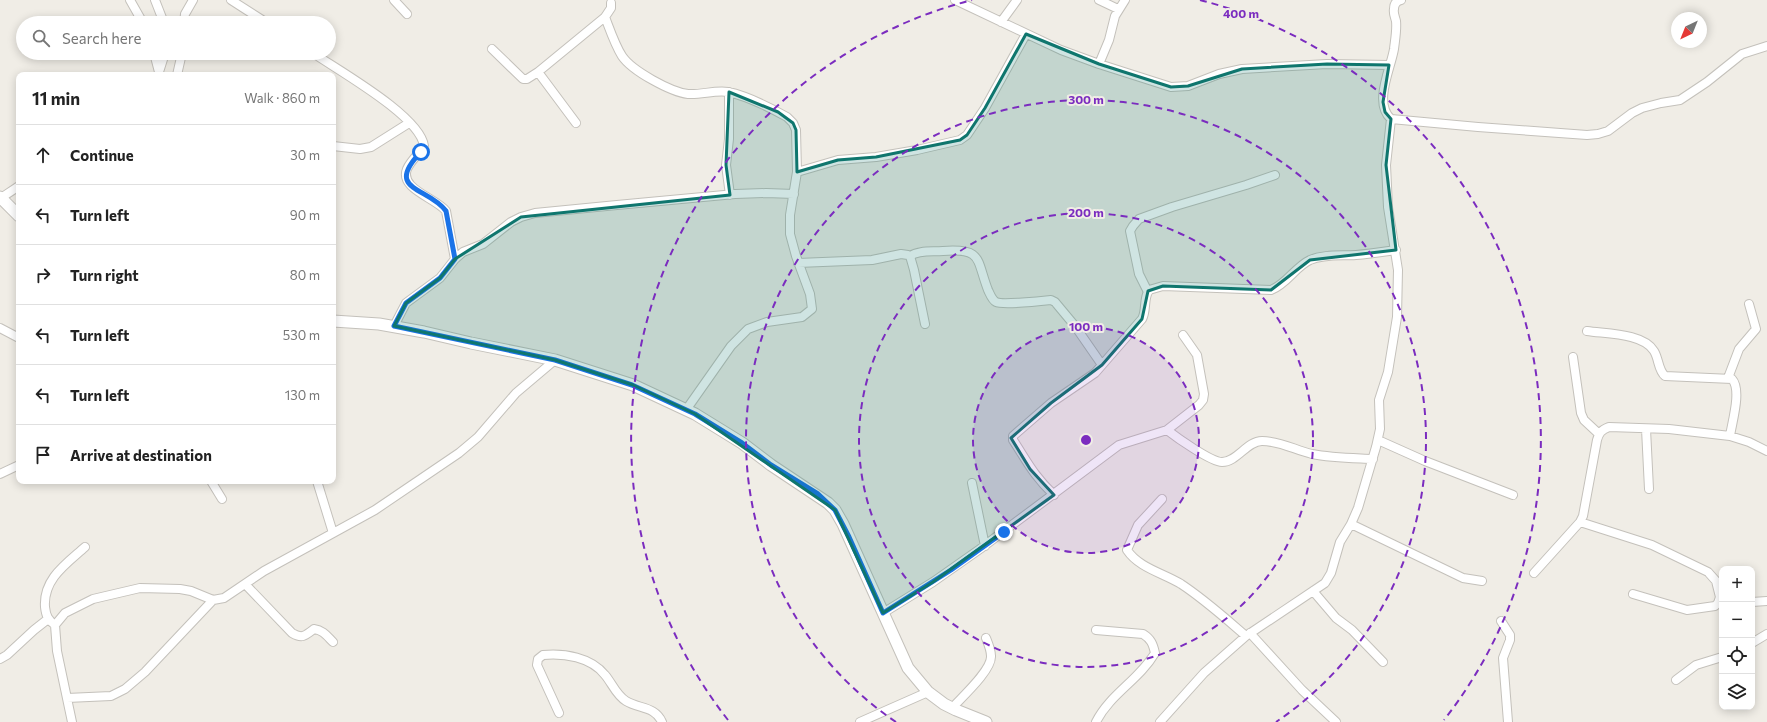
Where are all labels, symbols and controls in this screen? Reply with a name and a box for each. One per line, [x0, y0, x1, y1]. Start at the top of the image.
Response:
text: 400 m [1223, 6, 1259, 20]
north arrow [1671, 12, 1707, 48]
search box [16, 16, 336, 60]
icon: search [30, 27, 52, 49]
text: Search here [62, 29, 141, 47]
text: 11 min [32, 88, 80, 109]
text: Walk · 860 m [244, 90, 320, 106]
text: 300 m [1068, 92, 1104, 106]
route start [412, 143, 430, 161]
icon: ahead [32, 144, 54, 166]
text: Continue [70, 146, 134, 164]
text: 30 m [290, 147, 320, 163]
icon: left [32, 204, 54, 226]
text: 200 m [1068, 205, 1104, 219]
text: Turn left [70, 206, 129, 224]
text: 90 m [290, 207, 320, 223]
icon: right [32, 264, 54, 286]
text: Turn right [70, 266, 139, 284]
text: 80 m [290, 267, 320, 283]
text: 100 m [1069, 319, 1103, 333]
icon: left [32, 324, 54, 346]
text: Turn left [70, 326, 129, 344]
text: 530 m [283, 327, 320, 343]
icon: left [32, 384, 54, 406]
text: Turn left [70, 386, 129, 404]
text: 130 m [285, 387, 320, 403]
centre of rings [1079, 433, 1093, 447]
icon: arrive [32, 444, 54, 466]
text: Arrive at destination [70, 446, 212, 464]
route end [995, 523, 1013, 541]
map controls [1719, 566, 1755, 710]
button: + [1719, 566, 1755, 602]
button: − [1719, 602, 1755, 638]
button: locate [1719, 638, 1755, 674]
button: layers [1719, 674, 1755, 710]

